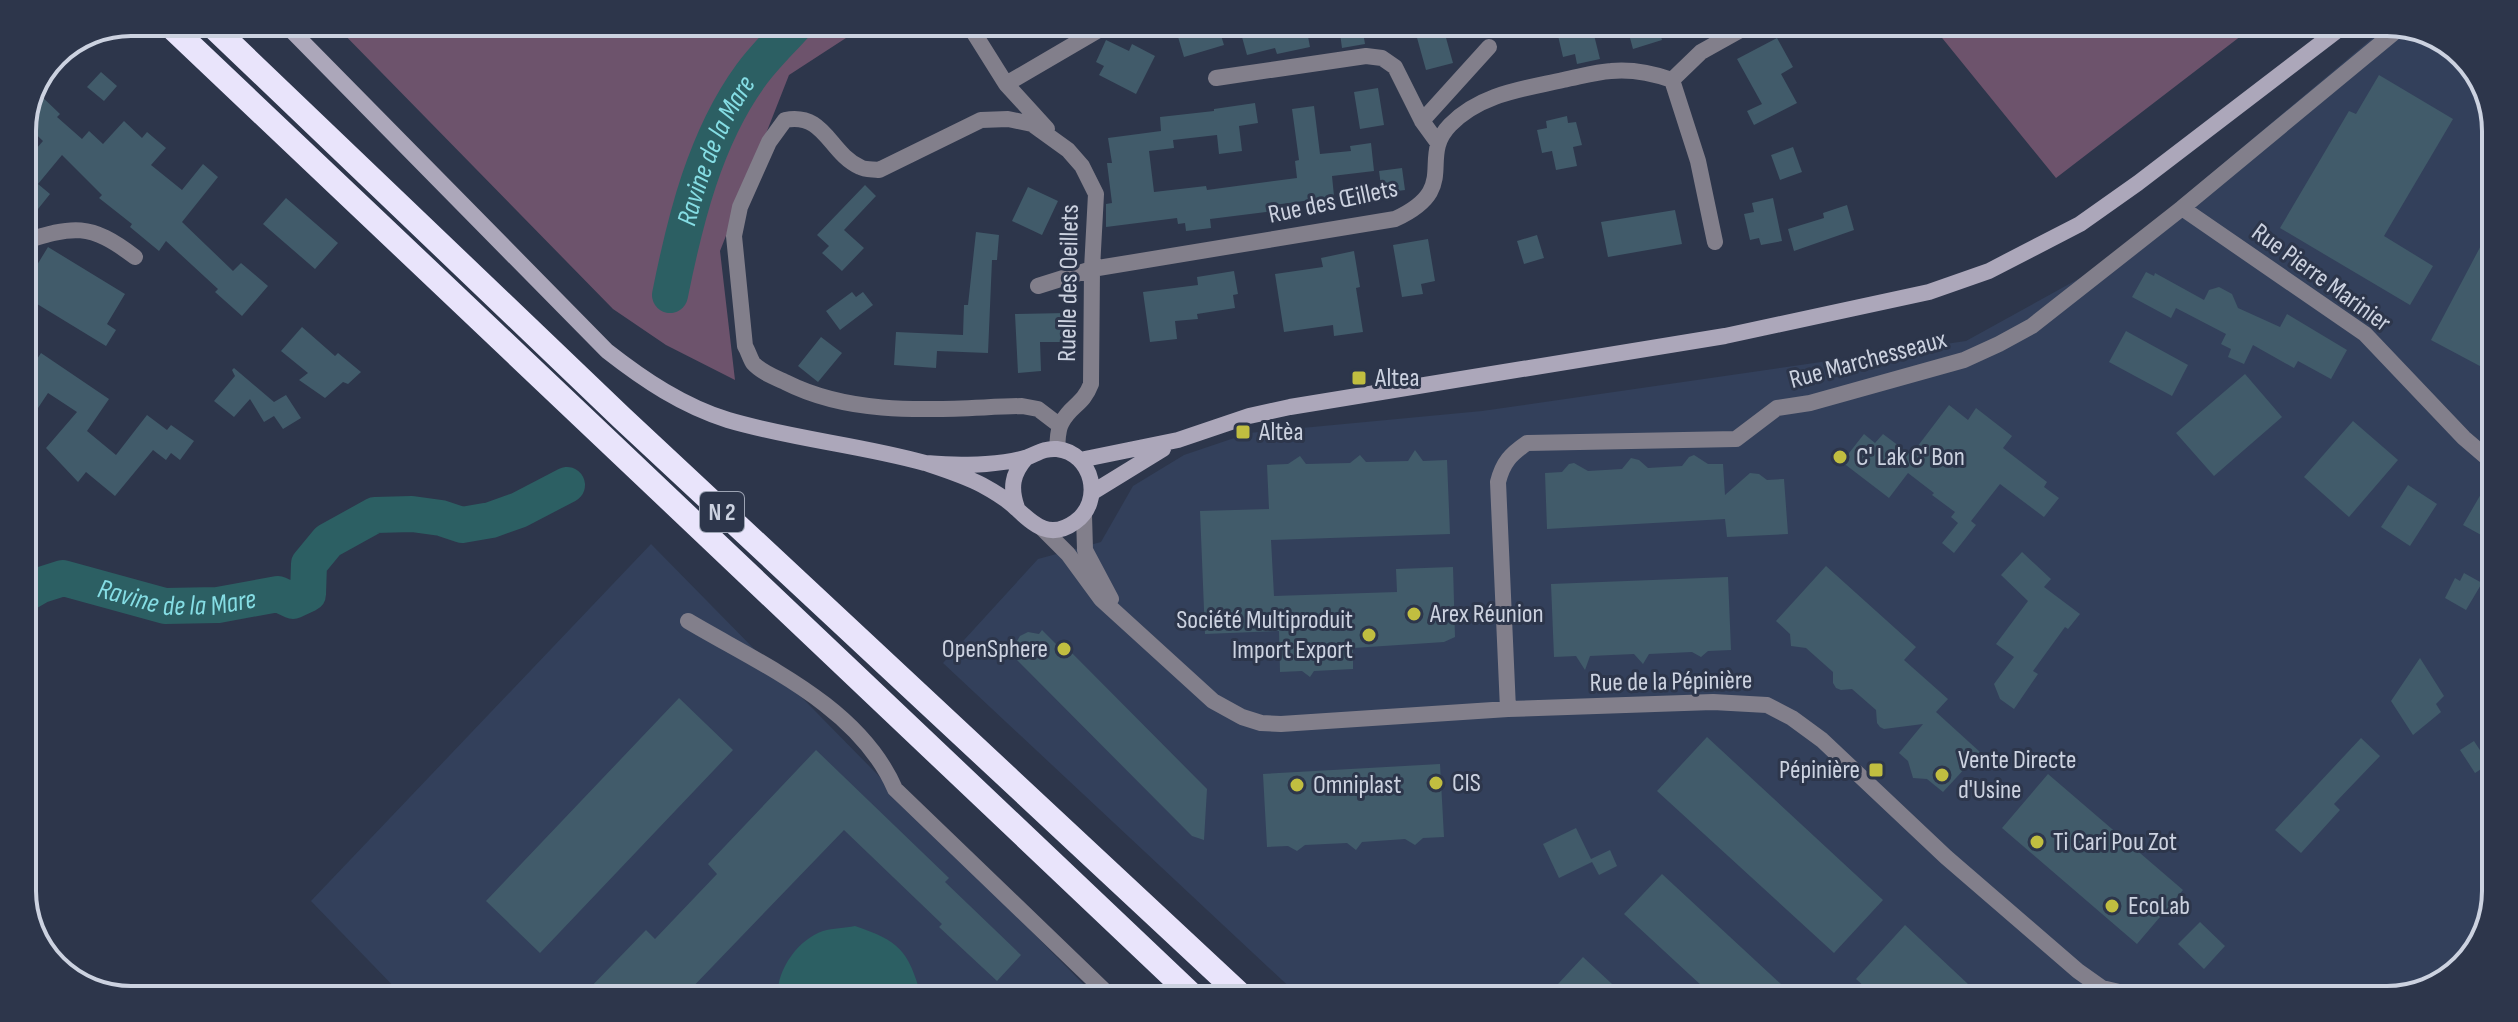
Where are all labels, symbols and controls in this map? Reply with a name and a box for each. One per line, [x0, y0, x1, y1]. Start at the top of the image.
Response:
water label: Ravine de la Mare [670, 69, 762, 229]
street label: Rue des Œillets [1265, 173, 1401, 231]
street label: Ruelle des Oeillets [1052, 204, 1086, 362]
street label: Rue Pierre Marinier [2245, 217, 2397, 339]
street label: Rue Marchesseaux [1786, 324, 1950, 396]
place label: Altea [1374, 363, 1420, 394]
marker: Altea [1350, 369, 1368, 387]
place label: Altèa [1258, 417, 1304, 448]
marker: Altèa [1234, 423, 1252, 441]
place label: C' Lak C' Bon [1856, 442, 1965, 473]
marker: C' Lak C' Bon [1831, 448, 1849, 466]
road number: N 2 [700, 492, 744, 532]
water label: Ravine de la Mare [94, 572, 259, 623]
place label: Arex Réunion [1429, 599, 1544, 630]
place label: Société Multiproduit Import Export [1176, 605, 1353, 666]
marker: Arex Réunion [1405, 605, 1423, 623]
marker: Société Multiproduit Import Export [1360, 626, 1378, 644]
place label: OpenSphere [942, 634, 1048, 665]
marker: OpenSphere [1055, 640, 1073, 658]
street label: Rue de la Pépinière [1589, 665, 1753, 699]
place label: Vente Directe d'Usine [1958, 745, 2077, 806]
place label: Pépinière [1779, 755, 1860, 786]
marker: Pépinière [1867, 761, 1885, 779]
marker: Vente Directe d'Usine [1933, 766, 1951, 784]
place label: CIS [1452, 768, 1481, 799]
place label: Omniplast [1313, 770, 1401, 801]
marker: CIS [1427, 774, 1445, 792]
marker: Omniplast [1288, 776, 1306, 794]
place label: Ti Cari Pou Zot [2053, 827, 2177, 858]
marker: Ti Cari Pou Zot [2028, 833, 2046, 851]
place label: EcoLab [2128, 891, 2190, 922]
marker: EcoLab [2103, 897, 2121, 915]

